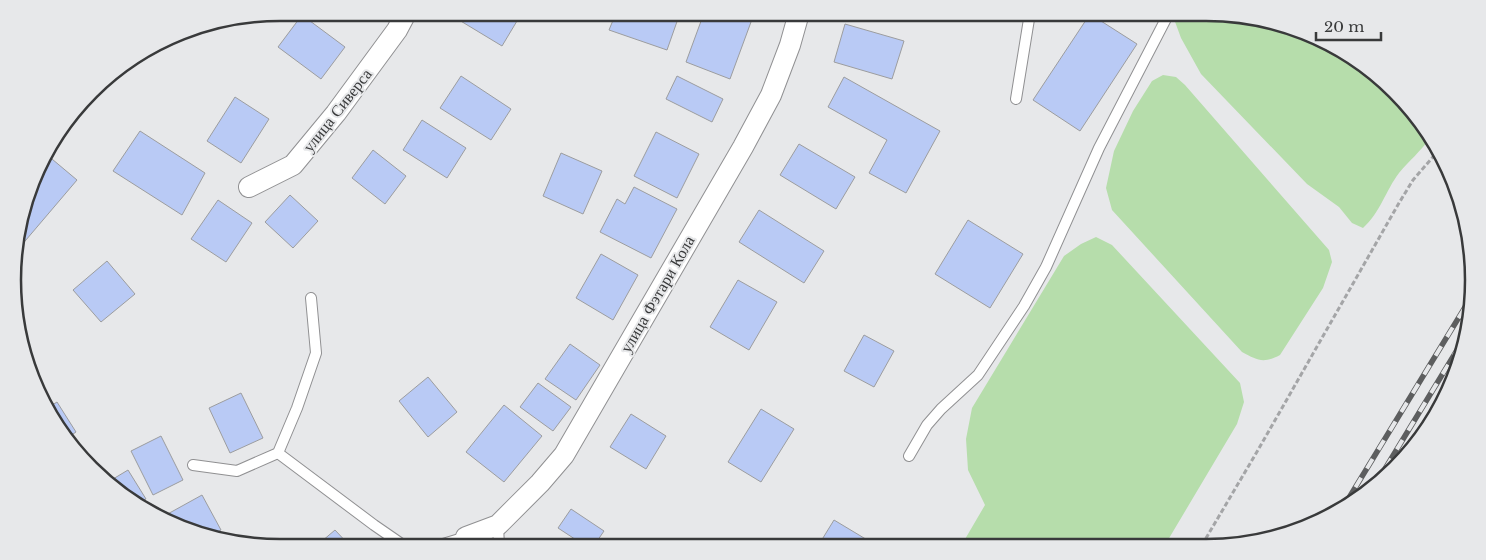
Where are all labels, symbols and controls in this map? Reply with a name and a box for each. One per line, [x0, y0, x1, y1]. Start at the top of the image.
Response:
scale bar [1316, 10, 1381, 42]
text: 20 m [1324, 17, 1364, 36]
street label: улица Сиверса [298, 64, 376, 156]
street label: улица Фэтари Кола [615, 232, 699, 356]

